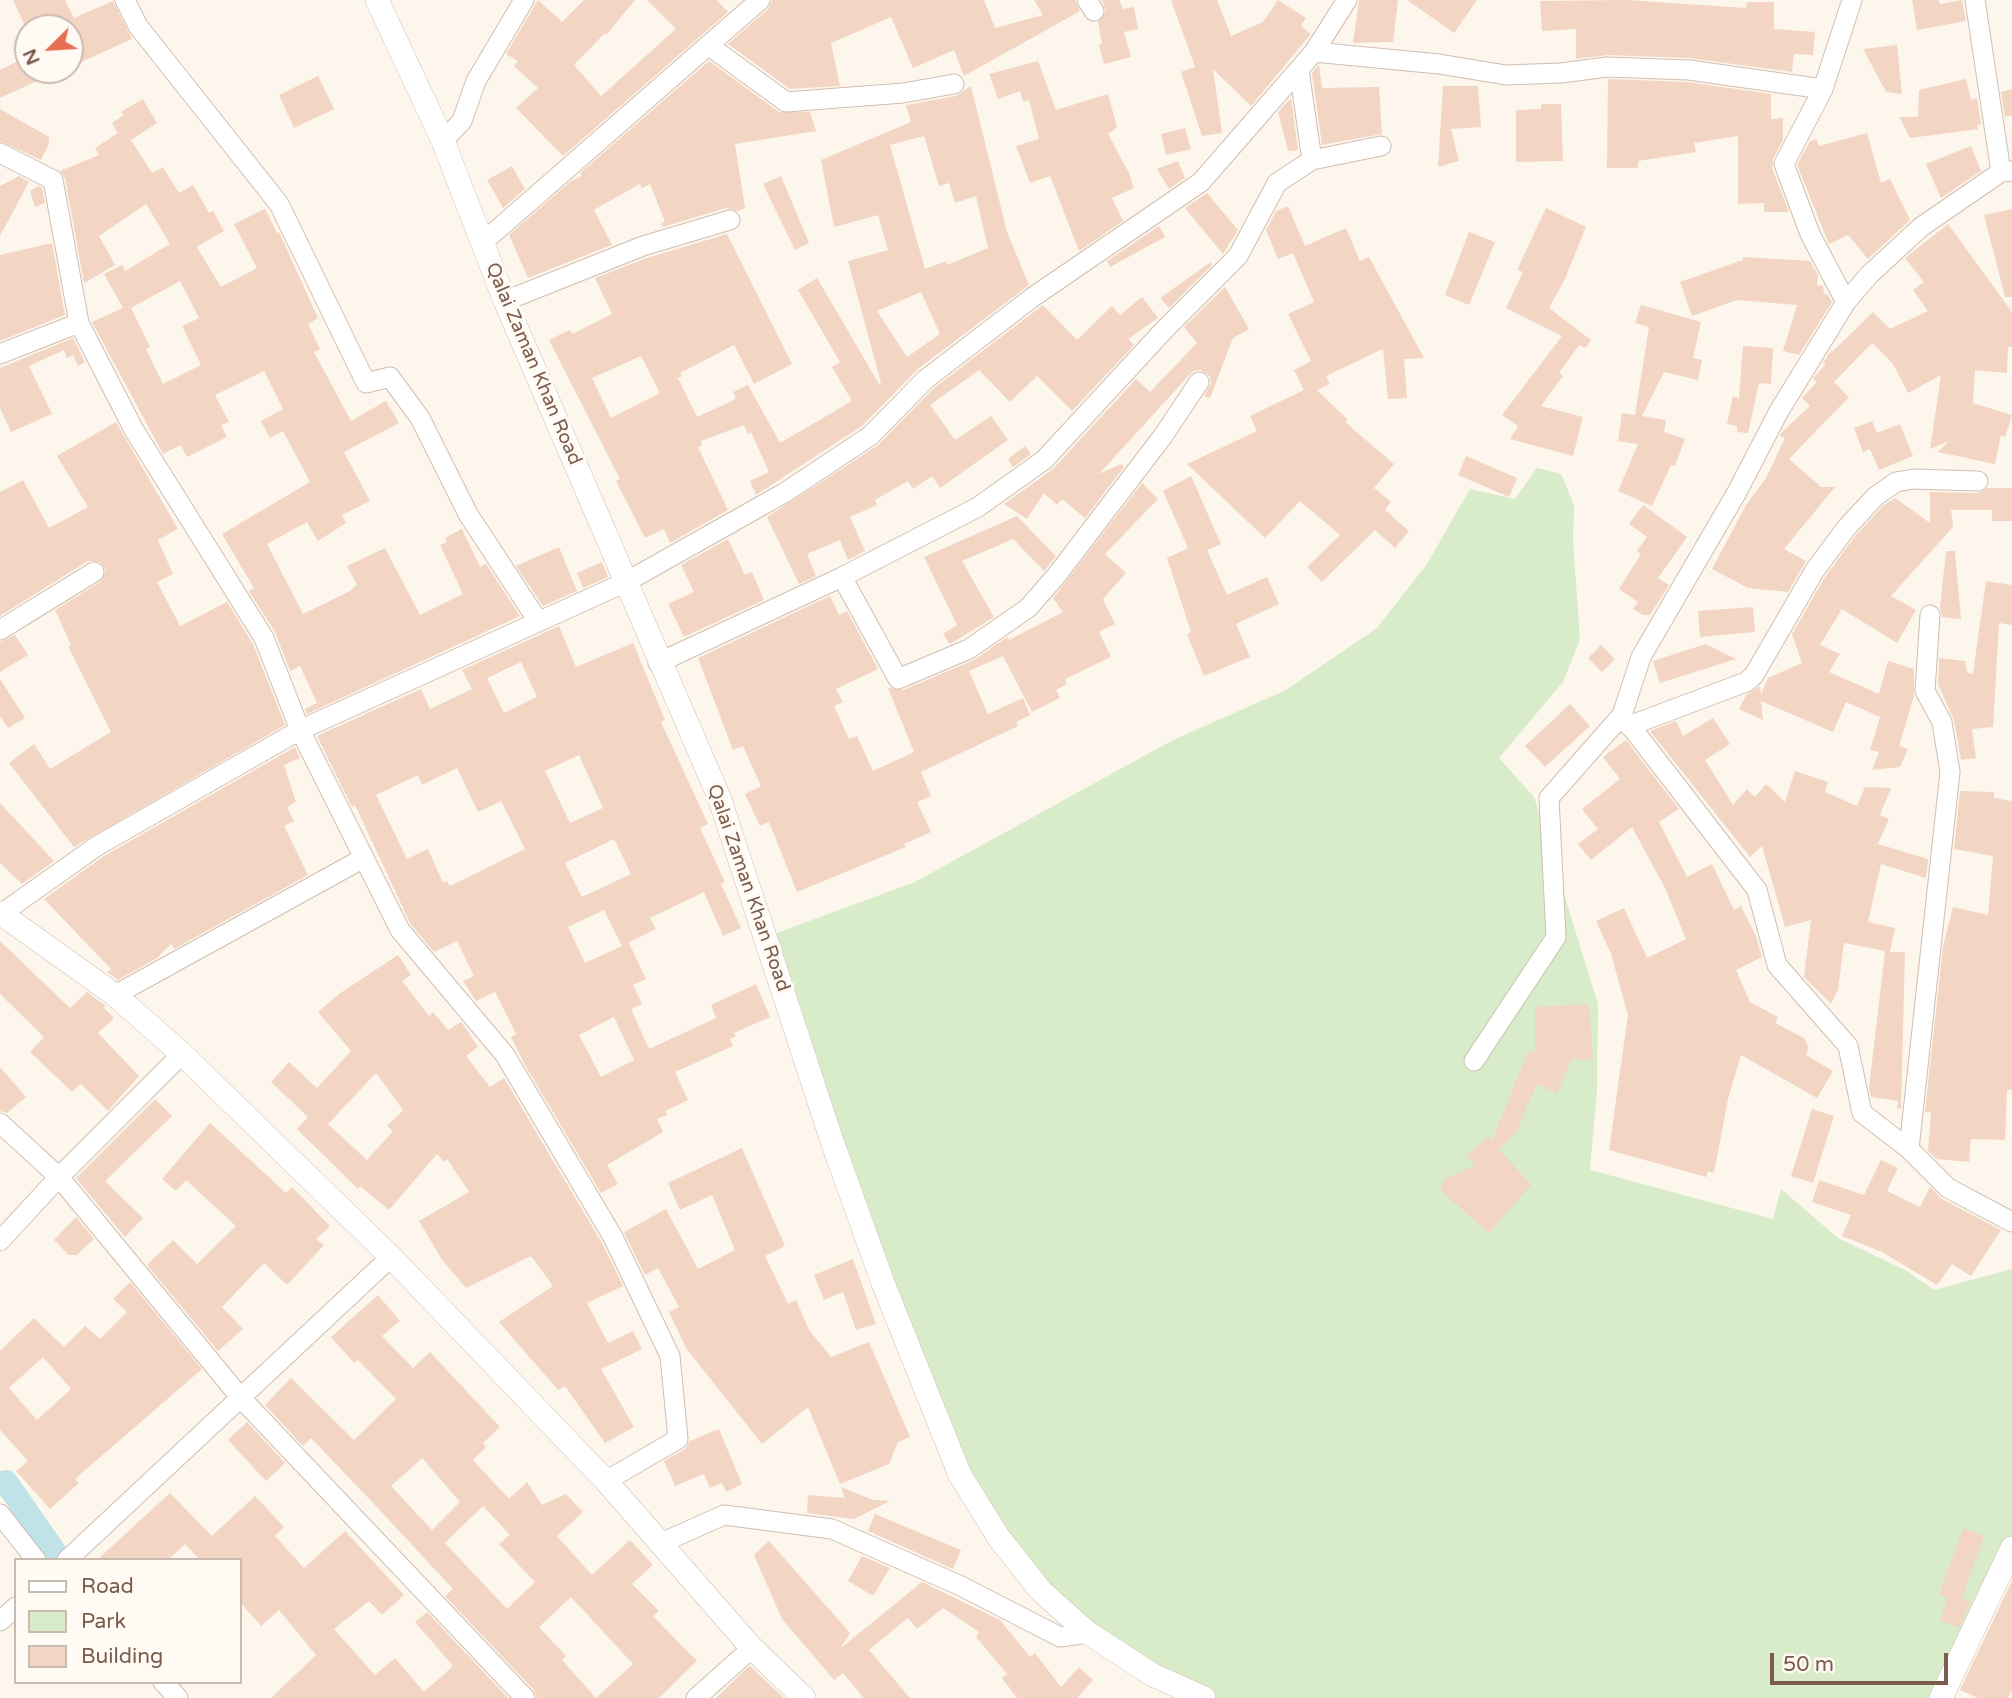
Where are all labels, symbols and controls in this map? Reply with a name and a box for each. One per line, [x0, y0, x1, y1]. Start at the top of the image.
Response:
north arrow [14, 14, 84, 84]
text: N [18, 45, 45, 68]
street label: Qalai Zaman Khan Road [480, 259, 586, 469]
street label: Qalai Zaman Khan Road [702, 781, 794, 995]
legend [14, 1558, 242, 1684]
text: Road [81, 1574, 134, 1599]
text: Park [81, 1609, 126, 1634]
scale bar [1774, 1638, 1952, 1682]
text: Building [81, 1644, 163, 1669]
text: 50 m [1783, 1652, 1834, 1677]

